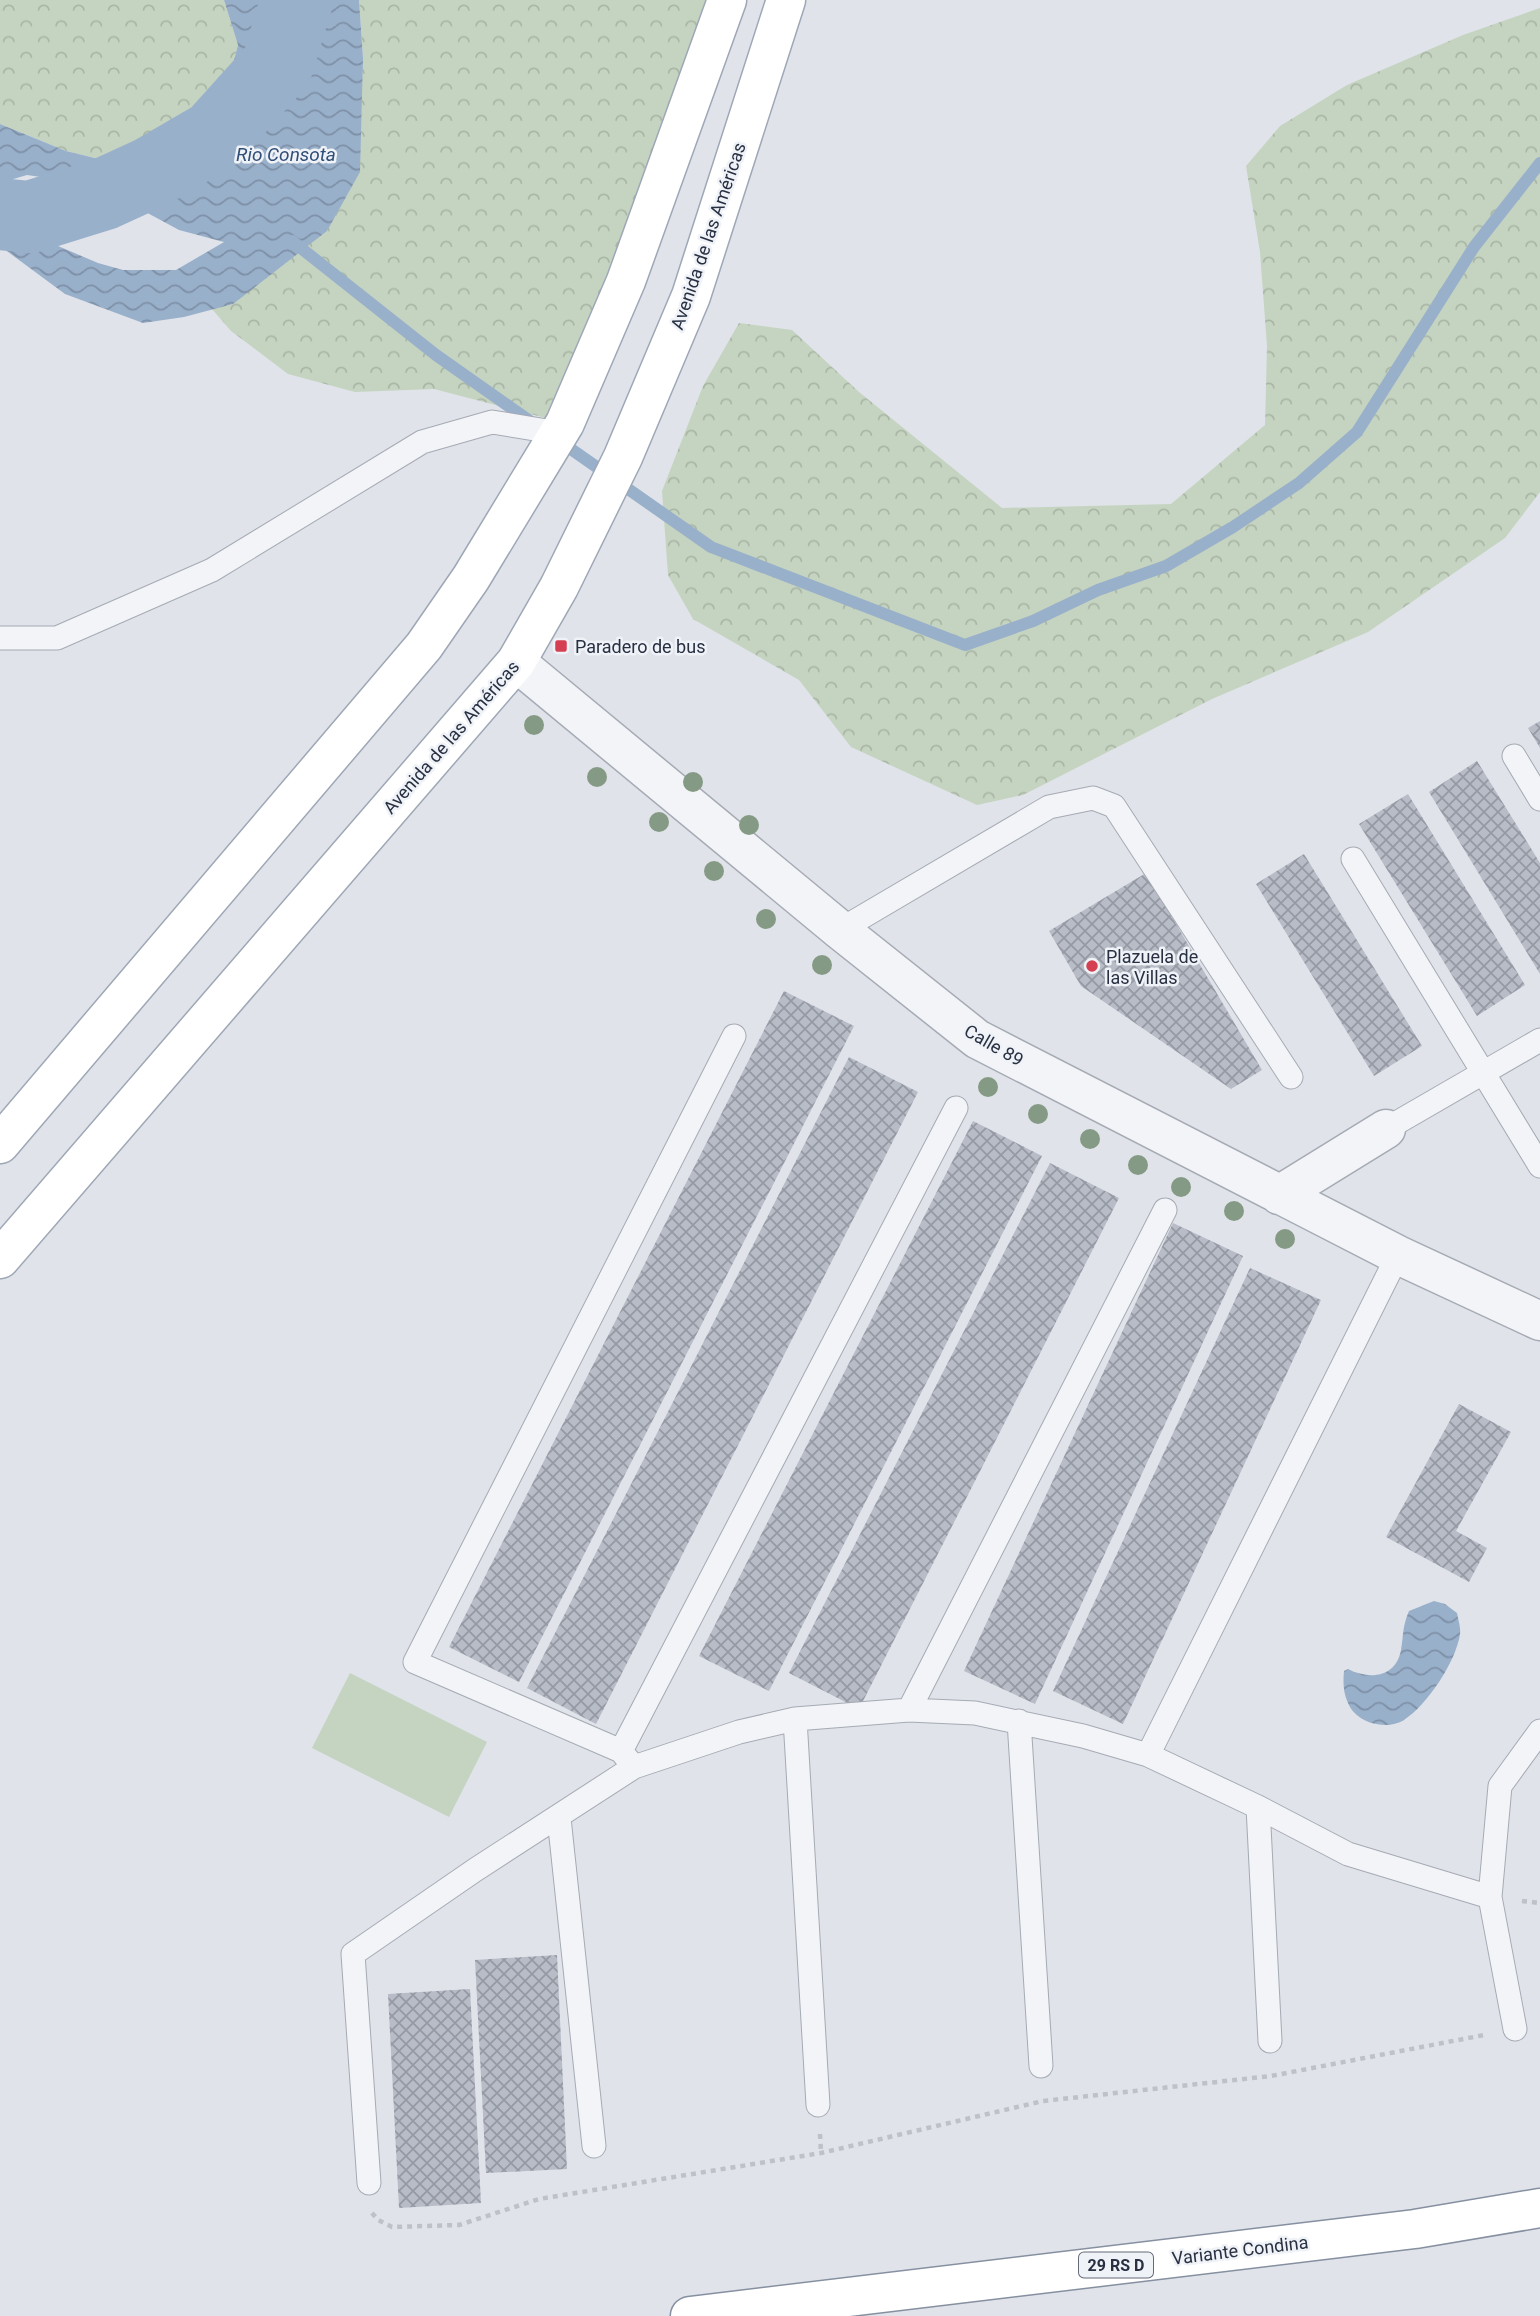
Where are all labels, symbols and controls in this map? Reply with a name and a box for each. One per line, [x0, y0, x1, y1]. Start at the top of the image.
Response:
street label: Avenida de las Américas [666, 140, 750, 332]
water label: Rio Consota [236, 143, 336, 166]
place label: Paradero de bus [575, 636, 705, 657]
marker: Paradero de bus [553, 638, 569, 654]
street label: Avenida de las Américas [379, 656, 523, 818]
place label: Plazuela de las Villas [1106, 946, 1198, 988]
marker: Plazuela de las Villas [1084, 958, 1100, 974]
street label: Calle 89 [961, 1020, 1027, 1070]
street label: Variante Condina [1171, 2231, 1309, 2269]
road number: 29 RS D [1079, 2252, 1153, 2278]

